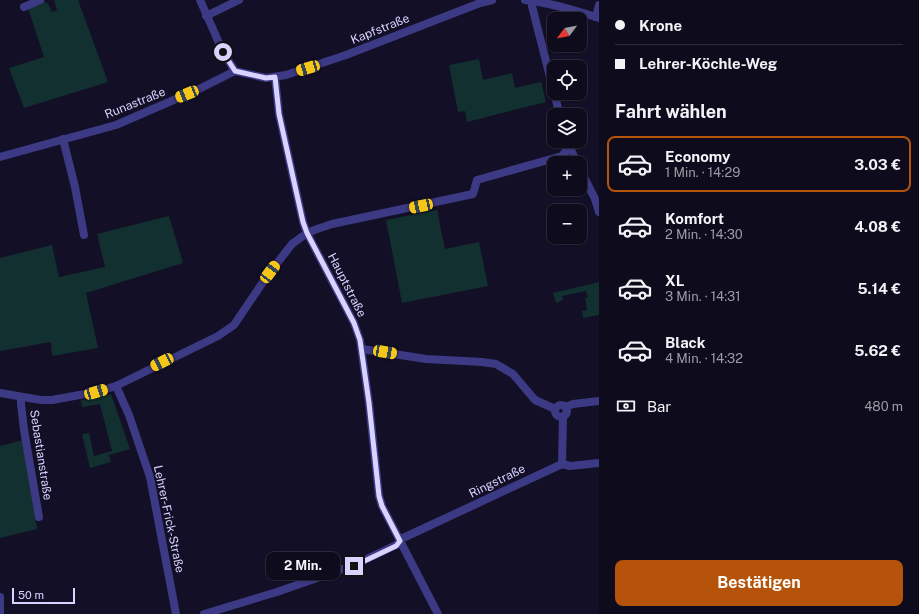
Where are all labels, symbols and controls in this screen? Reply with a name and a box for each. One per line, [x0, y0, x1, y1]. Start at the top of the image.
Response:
street label: Kapfstraße [349, 11, 411, 47]
north arrow [547, 12, 587, 52]
map controls [547, 12, 587, 244]
text: Krone [639, 17, 682, 34]
route start [214, 43, 232, 61]
text: Lehrer-Köchle-Weg [639, 55, 777, 72]
car [295, 59, 321, 77]
button: locate [547, 60, 587, 100]
street label: Runastraße [103, 84, 168, 122]
car [174, 84, 200, 104]
text: Fahrt wählen [615, 101, 727, 122]
button: layers [547, 108, 587, 148]
icon: car [617, 146, 653, 182]
text: Economy [665, 148, 730, 165]
button: + [547, 156, 587, 196]
text: 3.03 € [854, 156, 901, 173]
text: 1 Min. · 14:29 [665, 165, 740, 180]
car [408, 198, 434, 214]
button: − [547, 204, 587, 244]
icon: car [617, 208, 653, 244]
text: Komfort [665, 210, 724, 227]
text: 4.08 € [854, 218, 901, 235]
text: 2 Min. · 14:30 [665, 227, 743, 242]
street label: Hauptstraße [325, 251, 369, 320]
car [258, 259, 282, 285]
icon: car [617, 270, 653, 306]
text: XL [665, 272, 684, 289]
text: 5.14 € [857, 280, 901, 297]
text: 3 Min. · 14:31 [665, 289, 741, 304]
icon: car [617, 332, 653, 368]
text: Black [665, 334, 705, 351]
text: 5.62 € [854, 342, 901, 359]
car [372, 344, 398, 360]
car [149, 351, 175, 373]
text: 4 Min. · 14:32 [665, 351, 743, 366]
car [83, 383, 109, 401]
icon: cash [615, 395, 637, 417]
text: Bar [647, 398, 671, 415]
text: 480 m [864, 399, 903, 414]
street label: Sebastianstraße [27, 409, 55, 501]
street label: Ringstraße [467, 461, 528, 501]
street label: Lehrer-Frick-Straße [151, 464, 187, 574]
callout: 2 Min. [266, 552, 340, 580]
route end [345, 557, 363, 575]
text: 2 Min. [284, 558, 322, 573]
button: Bestätigen [615, 560, 903, 606]
scale bar [12, 586, 75, 605]
text: 50 m [18, 589, 44, 601]

